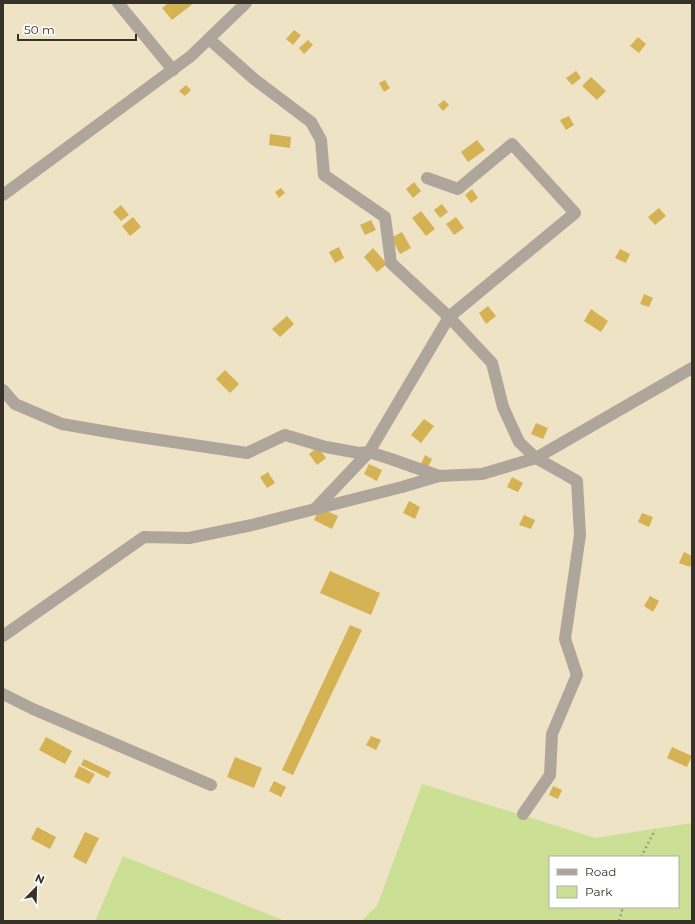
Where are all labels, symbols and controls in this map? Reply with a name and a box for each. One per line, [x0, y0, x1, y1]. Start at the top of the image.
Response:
scale bar [18, 16, 136, 42]
text: 50 m [24, 22, 55, 37]
legend [549, 856, 679, 908]
text: Road [585, 864, 616, 879]
north arrow [16, 868, 56, 908]
text: N [33, 871, 47, 887]
text: Park [585, 884, 613, 899]

